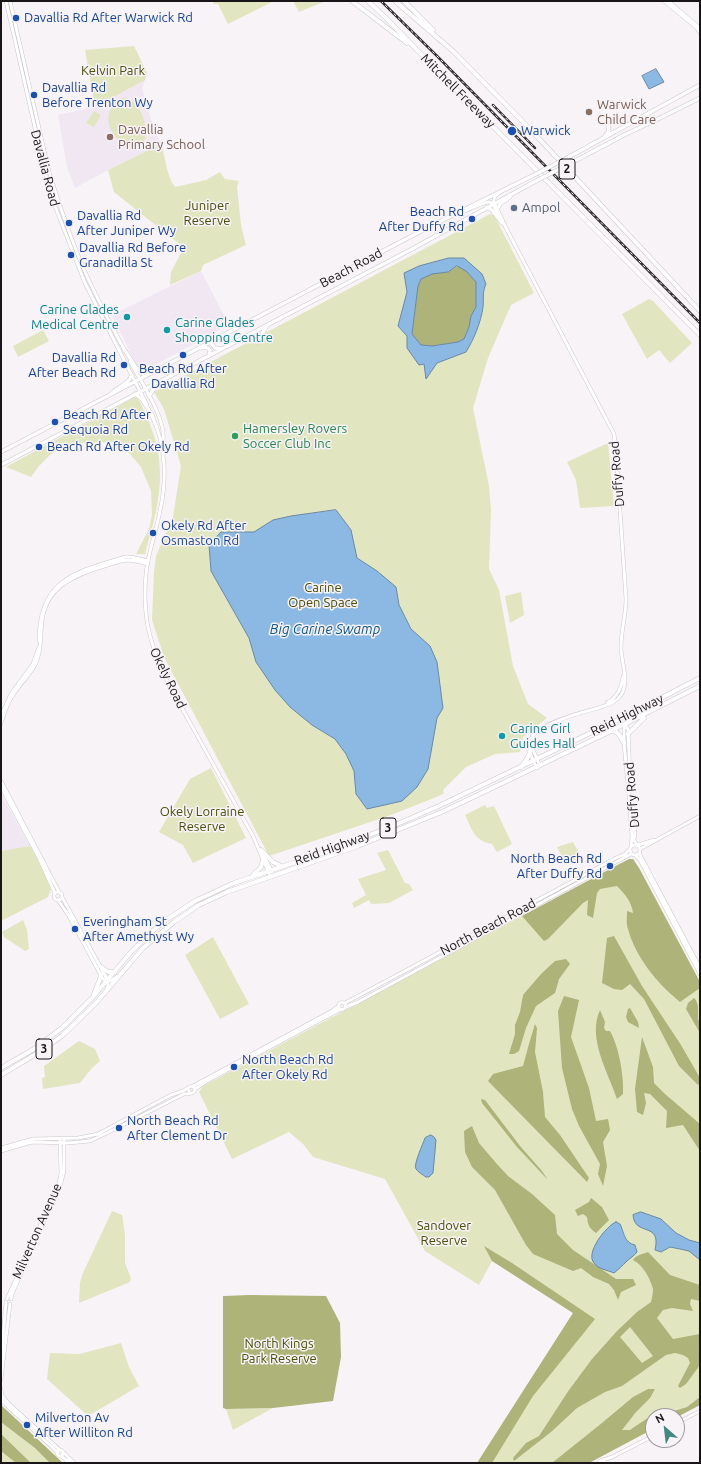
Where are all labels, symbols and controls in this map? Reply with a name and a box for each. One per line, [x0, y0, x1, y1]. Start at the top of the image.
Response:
place label: Davallia Rd After Warwick Rd [24, 10, 193, 26]
marker: Davallia Rd After Warwick Rd [11, 13, 21, 23]
street label: Mitchell Freeway [418, 51, 498, 131]
park label: Kelvin Park [81, 63, 145, 79]
place label: Davallia Rd Before Trenton Wy [42, 80, 153, 111]
marker: Davallia Rd Before Trenton Wy [29, 90, 39, 100]
place label: Warwick Child Care [597, 97, 656, 128]
marker: Warwick Child Care [584, 107, 594, 117]
place label: Davallia Primary School [118, 122, 205, 153]
place label: Warwick [521, 123, 570, 139]
marker: Warwick [506, 125, 518, 137]
street label: Davallia Road [27, 128, 63, 208]
marker: Davallia Primary School [105, 132, 115, 142]
road number: 2 [559, 159, 575, 179]
park label: Juniper Reserve [184, 198, 230, 229]
place label: Ampol [522, 200, 560, 216]
marker: Ampol [509, 203, 519, 213]
place label: Beach Rd After Duffy Rd [379, 204, 464, 235]
place label: Davallia Rd After Juniper Wy [77, 208, 176, 239]
marker: Beach Rd After Duffy Rd [467, 214, 477, 224]
marker: Davallia Rd After Juniper Wy [64, 218, 74, 228]
place label: Davallia Rd Before Granadilla St [79, 240, 186, 271]
street label: Beach Road [317, 245, 385, 291]
marker: Davallia Rd Before Granadilla St [66, 250, 76, 260]
place label: Carine Glades Medical Centre [31, 302, 119, 333]
marker: Carine Glades Medical Centre [122, 312, 132, 322]
place label: Carine Glades Shopping Centre [175, 315, 273, 346]
marker: Carine Glades Shopping Centre [162, 325, 172, 335]
place label: Davallia Rd After Beach Rd [28, 350, 116, 381]
marker: Beach Rd After Davallia Rd [178, 350, 188, 360]
marker: Davallia Rd After Beach Rd [119, 360, 129, 370]
place label: Beach Rd After Davallia Rd [139, 361, 227, 392]
place label: Beach Rd After Sequoia Rd [63, 407, 151, 438]
marker: Beach Rd After Sequoia Rd [50, 417, 60, 427]
place label: Hamersley Rovers Soccer Club Inc [243, 421, 347, 452]
marker: Hamersley Rovers Soccer Club Inc [230, 431, 240, 441]
place label: Beach Rd After Okely Rd [47, 439, 190, 455]
street label: Duffy Road [606, 440, 628, 508]
marker: Beach Rd After Okely Rd [34, 442, 44, 452]
place label: Okely Rd After Osmaston Rd [161, 518, 246, 549]
marker: Okely Rd After Osmaston Rd [148, 528, 158, 538]
park label: Carine Open Space [288, 580, 358, 611]
water label: Big Carine Swamp [270, 621, 380, 637]
street label: Okely Road [146, 645, 190, 711]
street label: Reid Highway [588, 691, 666, 739]
place label: Carine Girl Guides Hall [510, 721, 575, 752]
marker: Carine Girl Guides Hall [497, 731, 507, 741]
street label: Duffy Road [621, 761, 643, 829]
park label: Okely Lorraine Reserve [160, 804, 244, 835]
road number: 3 [380, 818, 396, 838]
street label: Reid Highway [292, 827, 372, 869]
place label: North Beach Rd After Duffy Rd [510, 851, 602, 882]
marker: North Beach Rd After Duffy Rd [605, 861, 615, 871]
street label: North Beach Road [438, 895, 538, 959]
place label: Everingham St After Amethyst Wy [83, 914, 194, 945]
marker: Everingham St After Amethyst Wy [70, 924, 80, 934]
road number: 3 [36, 1039, 52, 1059]
place label: North Beach Rd After Okely Rd [242, 1052, 334, 1083]
marker: North Beach Rd After Okely Rd [229, 1062, 239, 1072]
place label: North Beach Rd After Clement Dr [127, 1113, 227, 1144]
marker: North Beach Rd After Clement Dr [114, 1123, 124, 1133]
street label: Milverton Avenue [9, 1181, 65, 1281]
park label: Sandover Reserve [417, 1218, 471, 1249]
park label: North Kings Park Reserve [241, 1336, 317, 1367]
north arrow [645, 1408, 685, 1448]
place label: Milverton Av After Williton Rd [35, 1410, 133, 1441]
text: N [653, 1411, 666, 1426]
marker: Milverton Av After Williton Rd [22, 1420, 32, 1430]

